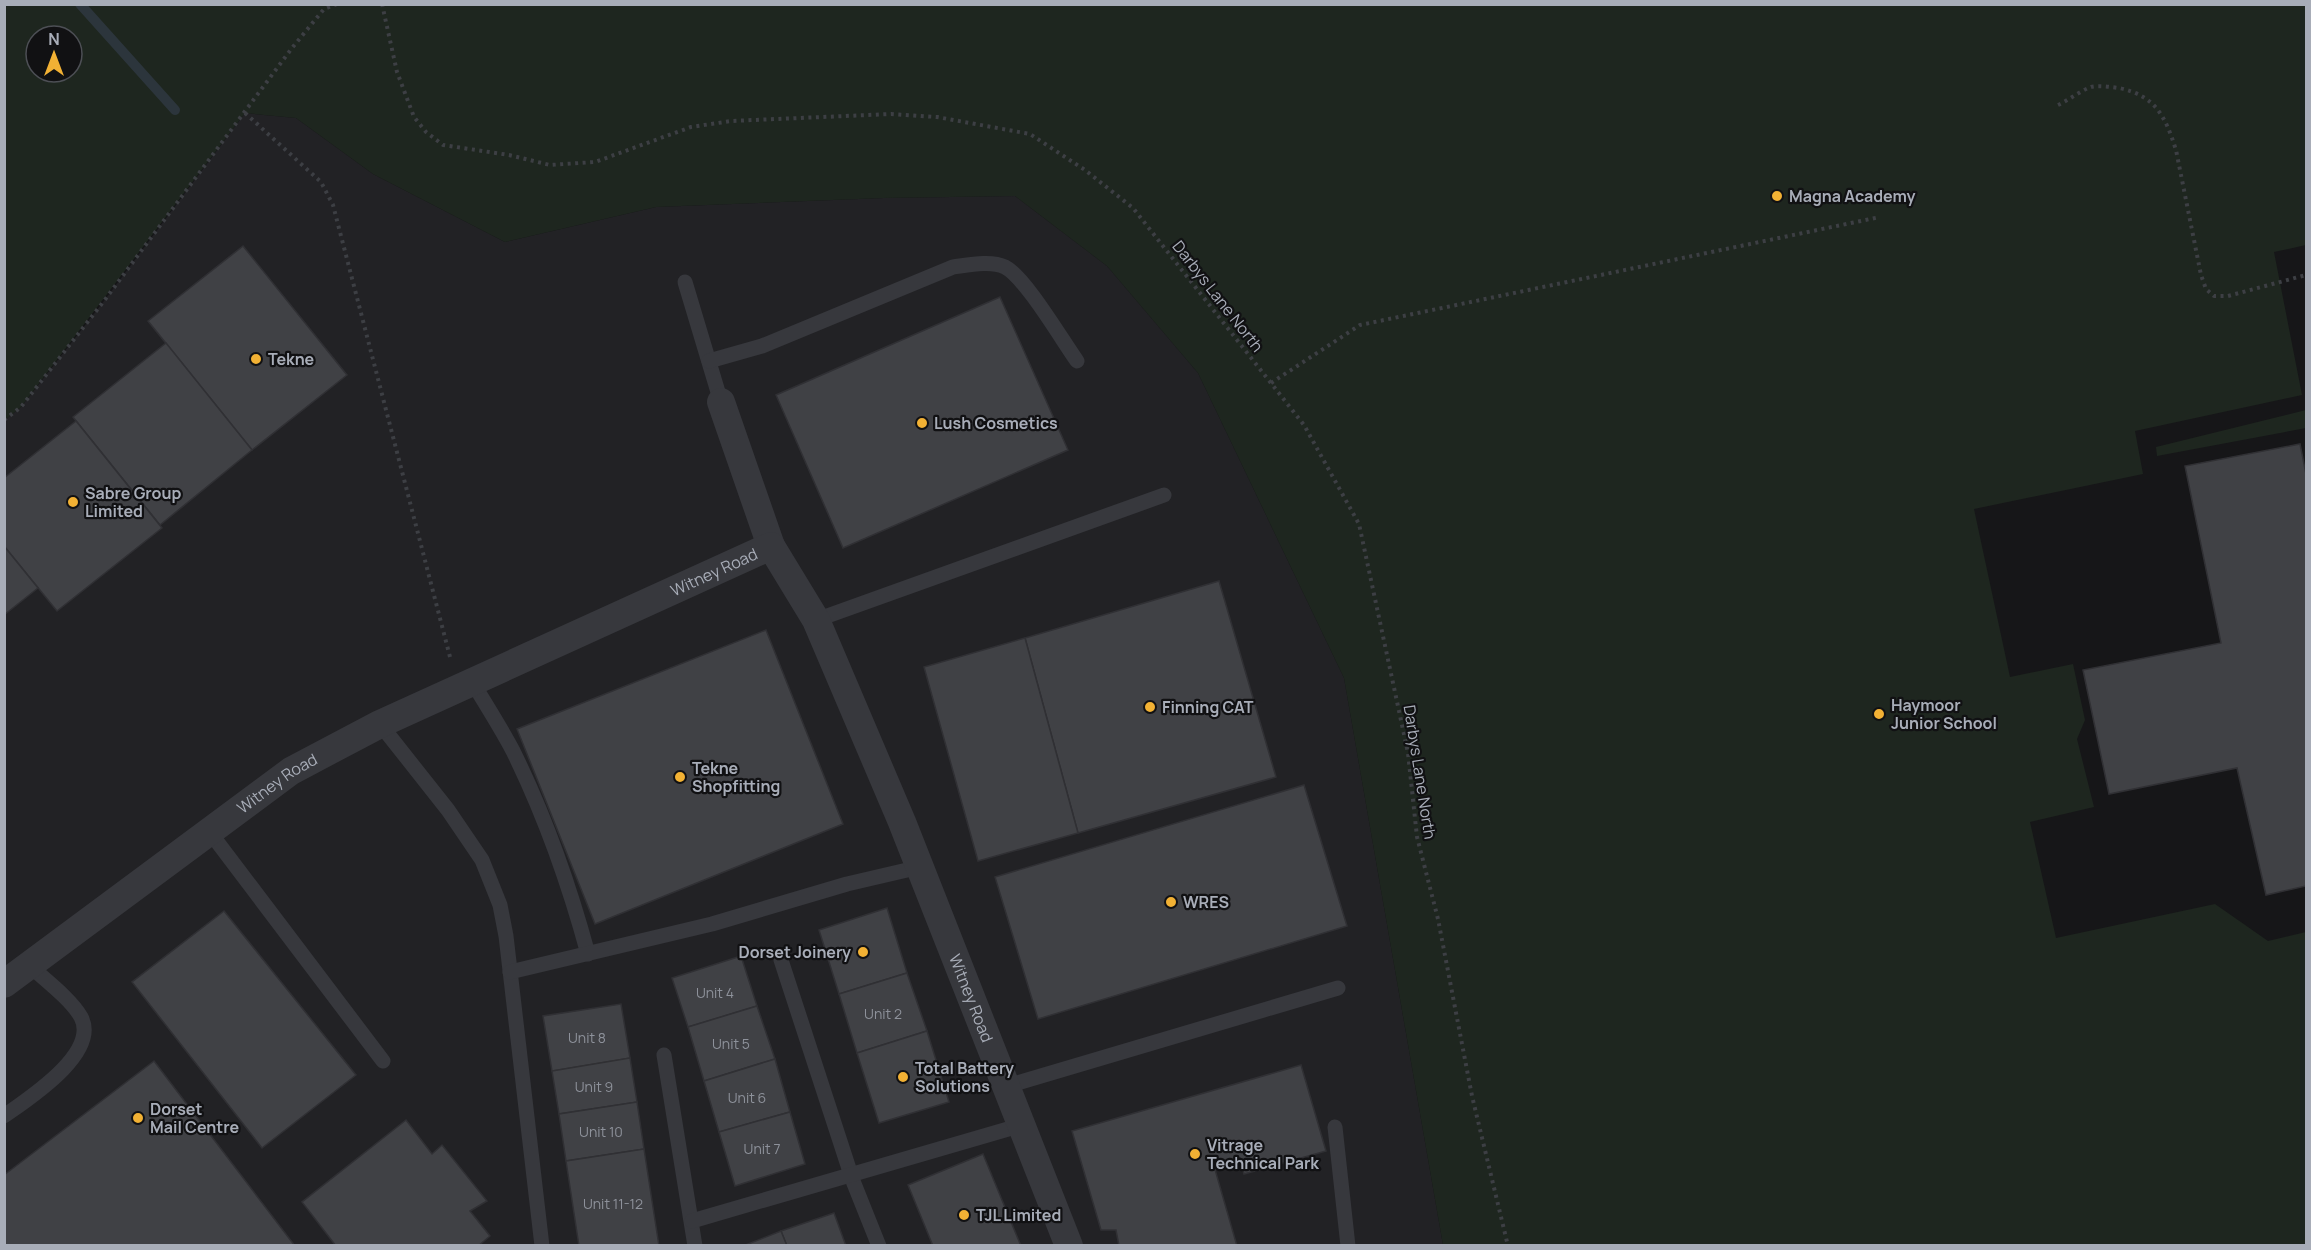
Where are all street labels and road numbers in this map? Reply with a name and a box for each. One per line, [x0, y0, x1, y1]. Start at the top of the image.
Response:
street label: Darbys Lane North [1168, 236, 1268, 356]
street label: Witney Road [667, 543, 761, 601]
street label: Darbys Lane North [1399, 703, 1441, 841]
street label: Witney Road [232, 748, 321, 819]
street label: Witney Road [944, 951, 999, 1045]

